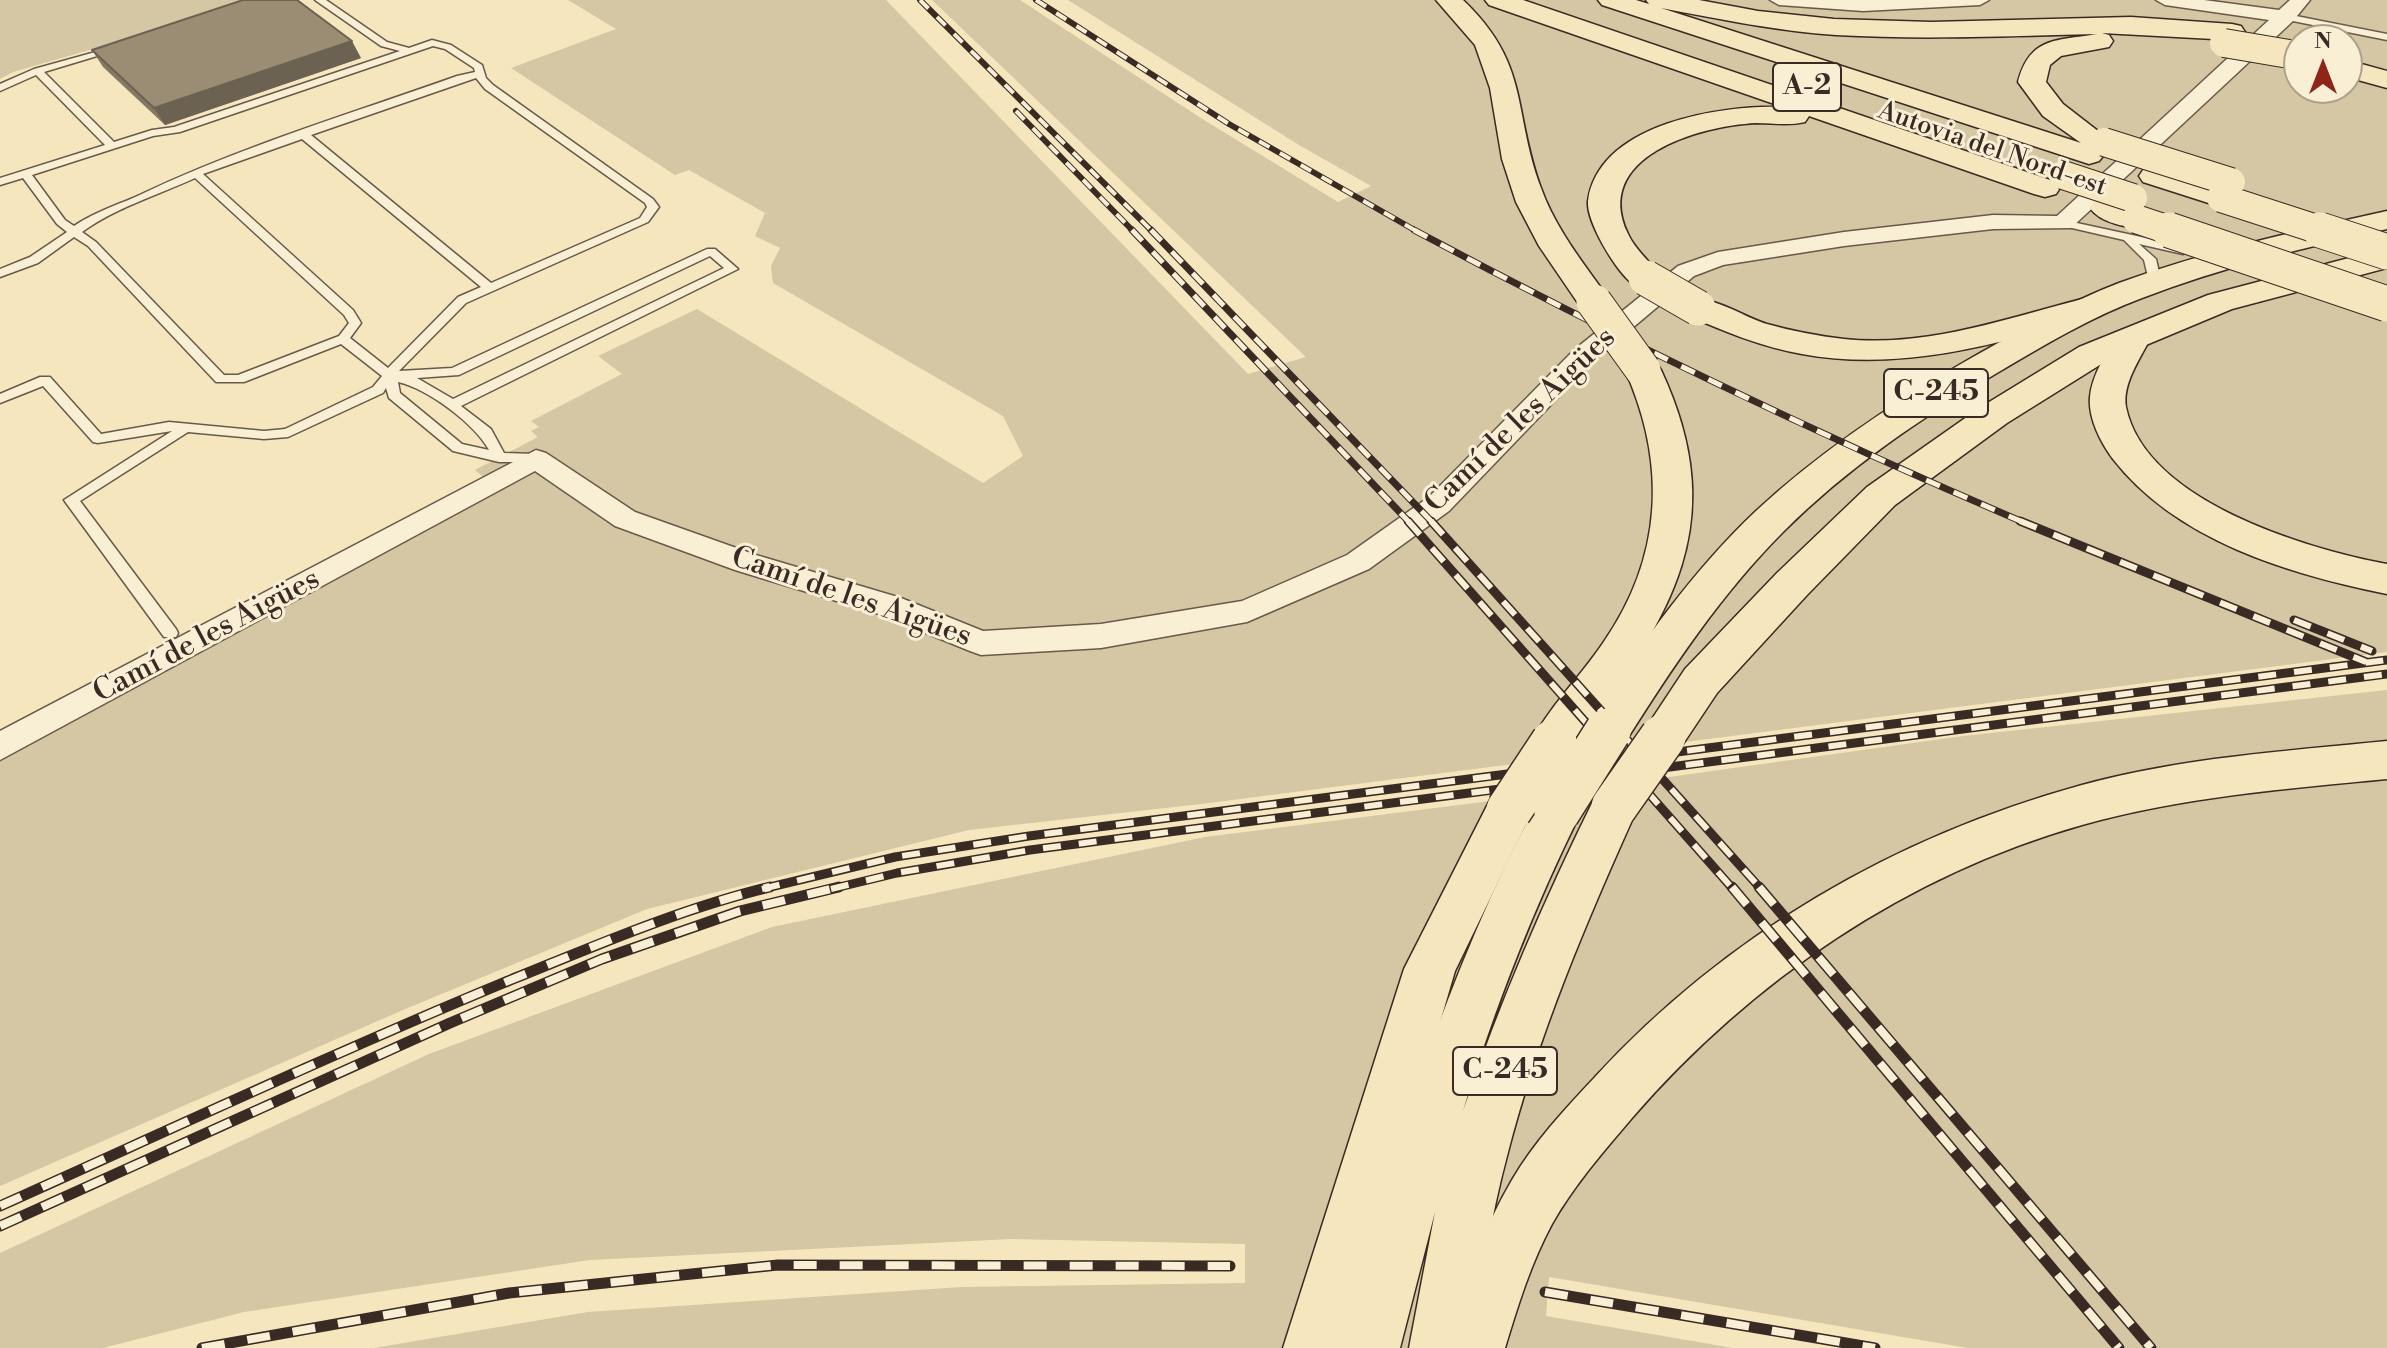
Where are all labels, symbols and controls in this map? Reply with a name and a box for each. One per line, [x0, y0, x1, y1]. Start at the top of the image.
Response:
north arrow [2283, 24, 2363, 104]
text: N [2314, 28, 2332, 55]
road number: A-2 [1773, 63, 1841, 111]
street label: Autovia del Nord-est [1873, 96, 2111, 204]
street label: Camí de les Aigües [1418, 321, 1624, 521]
road number: C-245 [1884, 369, 1988, 417]
street label: Camí de les Aigües [726, 540, 976, 656]
street label: Camí de les Aigües [88, 562, 326, 712]
road number: C-245 [1453, 1047, 1557, 1095]

